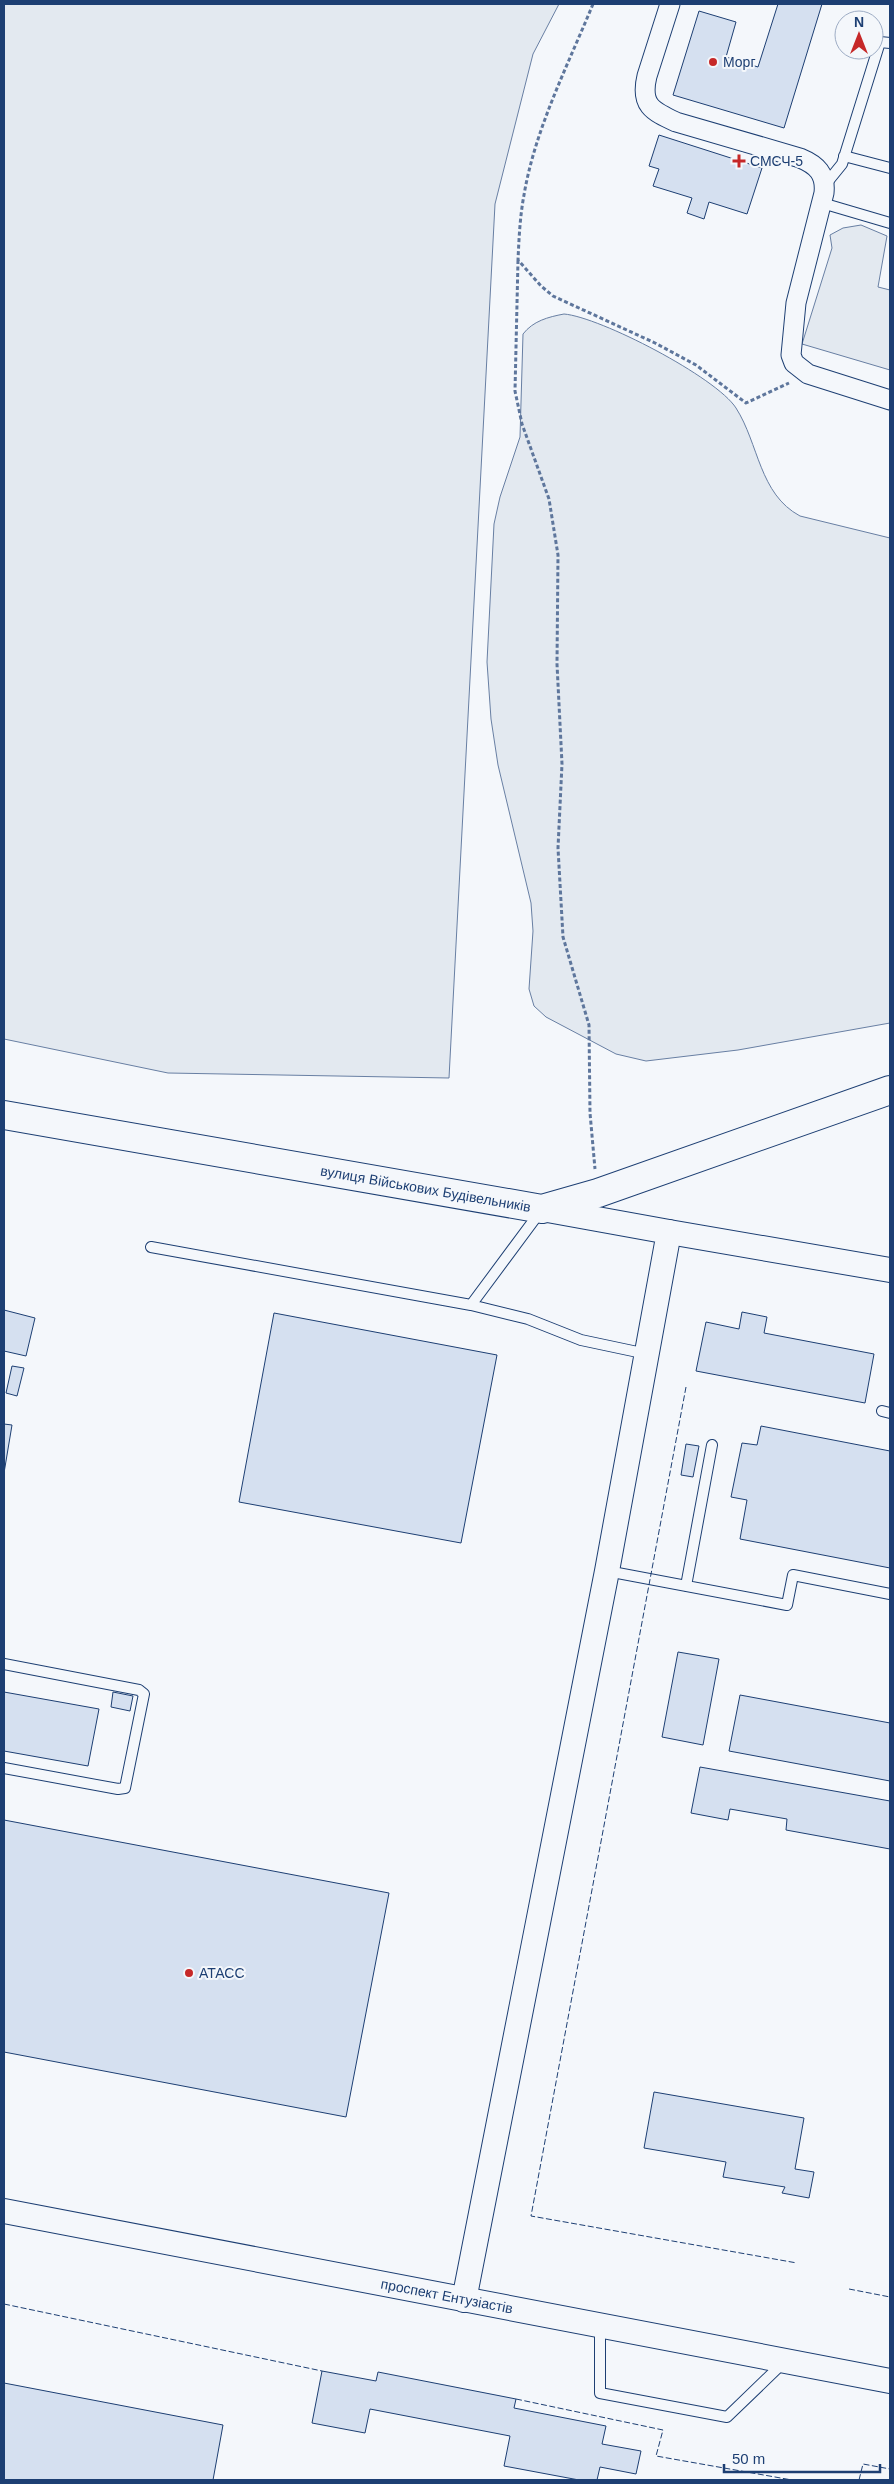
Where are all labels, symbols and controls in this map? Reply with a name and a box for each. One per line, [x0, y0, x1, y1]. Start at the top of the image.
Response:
north arrow [834, 10, 884, 60]
text: N [854, 14, 864, 30]
place label: Морг [723, 54, 756, 70]
marker: Морг [707, 56, 719, 68]
place label: СМСЧ-5 [750, 153, 803, 169]
marker: СМСЧ-5 [732, 154, 746, 168]
street label: вулиця Військових Будівельників [319, 1162, 532, 1215]
place label: АТАСС [199, 1965, 245, 1981]
marker: АТАСС [183, 1967, 195, 1979]
street label: проспект Ентузіастів [380, 2275, 514, 2316]
scale bar [724, 2442, 880, 2474]
text: 50 m [732, 2450, 765, 2467]

